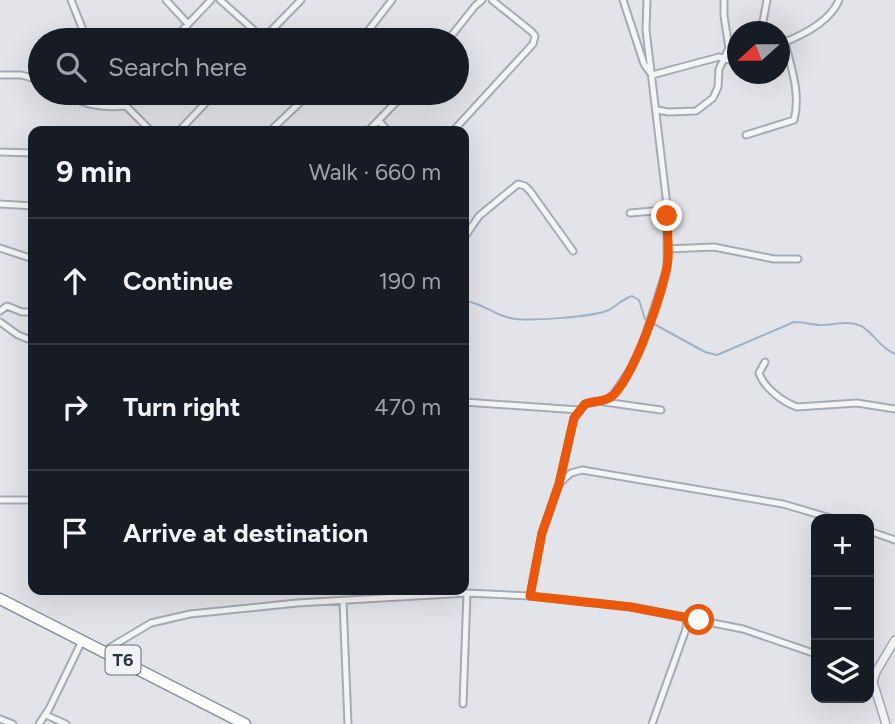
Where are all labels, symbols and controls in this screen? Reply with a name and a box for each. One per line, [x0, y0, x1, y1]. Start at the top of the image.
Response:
north arrow [727, 21, 790, 84]
search box [28, 28, 469, 105]
icon: search [52, 48, 90, 86]
text: Search here [108, 51, 247, 83]
text: 9 min [56, 153, 132, 190]
text: Walk · 660 m [309, 158, 441, 186]
route end [651, 200, 682, 231]
icon: ahead [56, 262, 94, 300]
text: Continue [123, 265, 233, 297]
text: 190 m [378, 267, 441, 295]
icon: right [56, 388, 94, 426]
text: Turn right [123, 391, 240, 423]
text: 470 m [374, 393, 441, 421]
icon: arrive [56, 514, 94, 552]
map controls [811, 514, 874, 703]
button: + [811, 514, 874, 577]
text: Arrive at destination [123, 517, 368, 549]
button: − [811, 577, 874, 640]
route start [683, 604, 714, 635]
button: layers [811, 640, 874, 703]
road number: T6 [106, 646, 140, 674]

